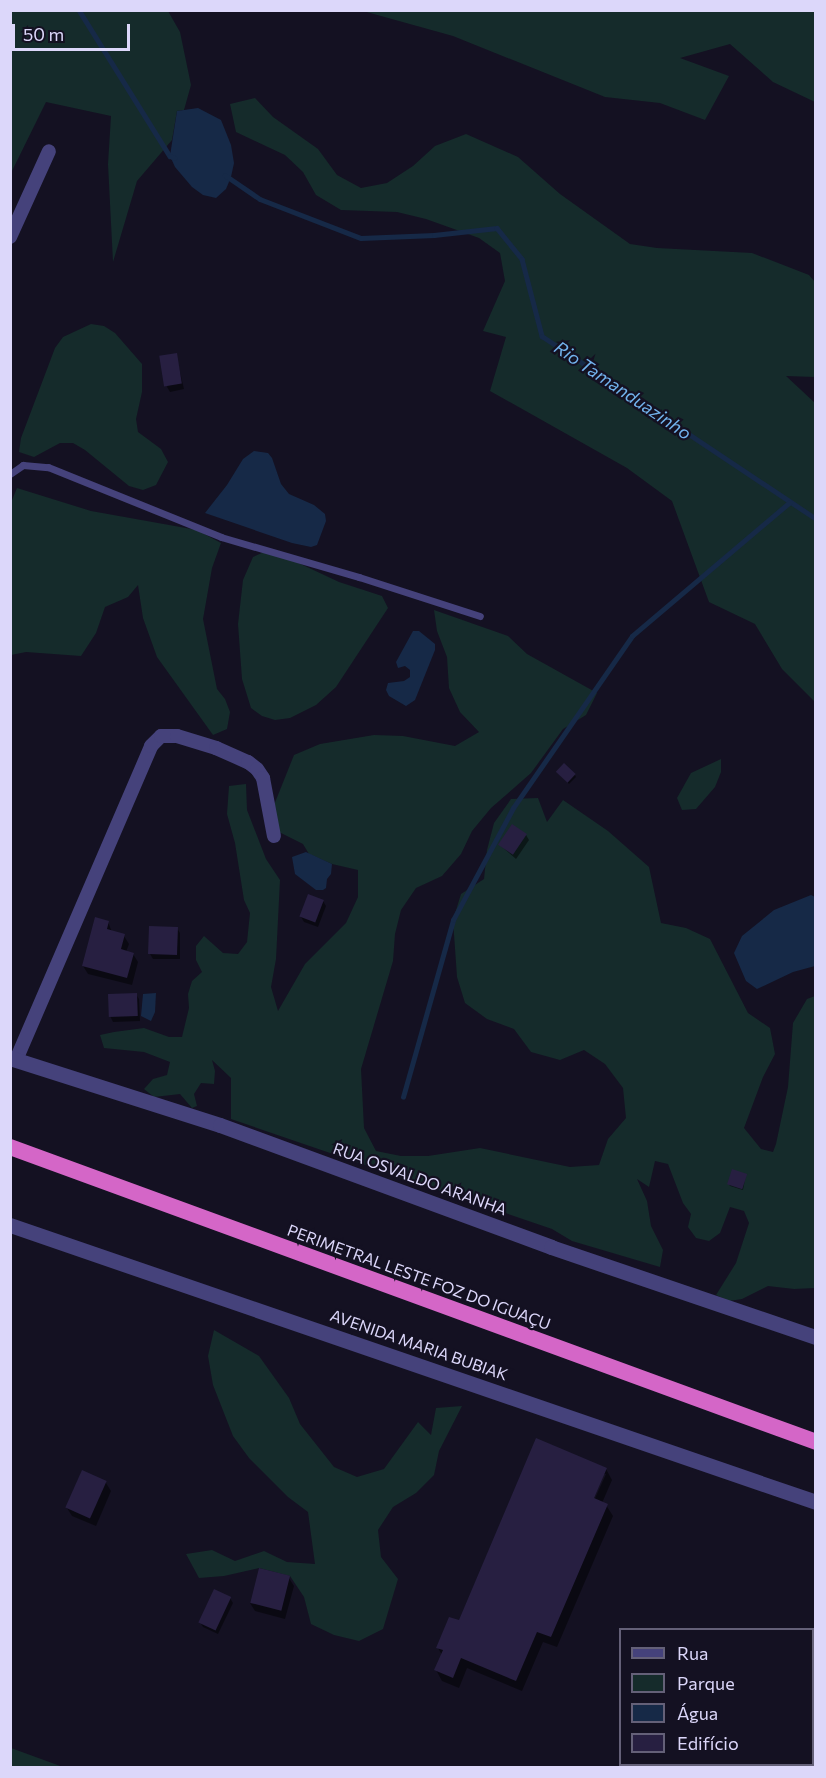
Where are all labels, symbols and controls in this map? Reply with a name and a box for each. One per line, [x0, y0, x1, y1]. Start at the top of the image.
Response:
scale bar [15, 12, 134, 50]
text: 50 m [23, 23, 64, 45]
water label: Rio Tamanduazinho [550, 336, 696, 444]
street label: RUA OSVALDO ARANHA [330, 1139, 510, 1219]
street label: PERIMETRAL LESTE FOZ DO IGUAÇU [285, 1220, 553, 1334]
street label: AVENIDA MARIA BUBIAK [328, 1306, 510, 1384]
legend [619, 1628, 814, 1766]
text: Rua [677, 1642, 708, 1664]
text: Parque [677, 1672, 735, 1694]
text: Água [677, 1702, 718, 1724]
text: Edifício [677, 1732, 739, 1754]

